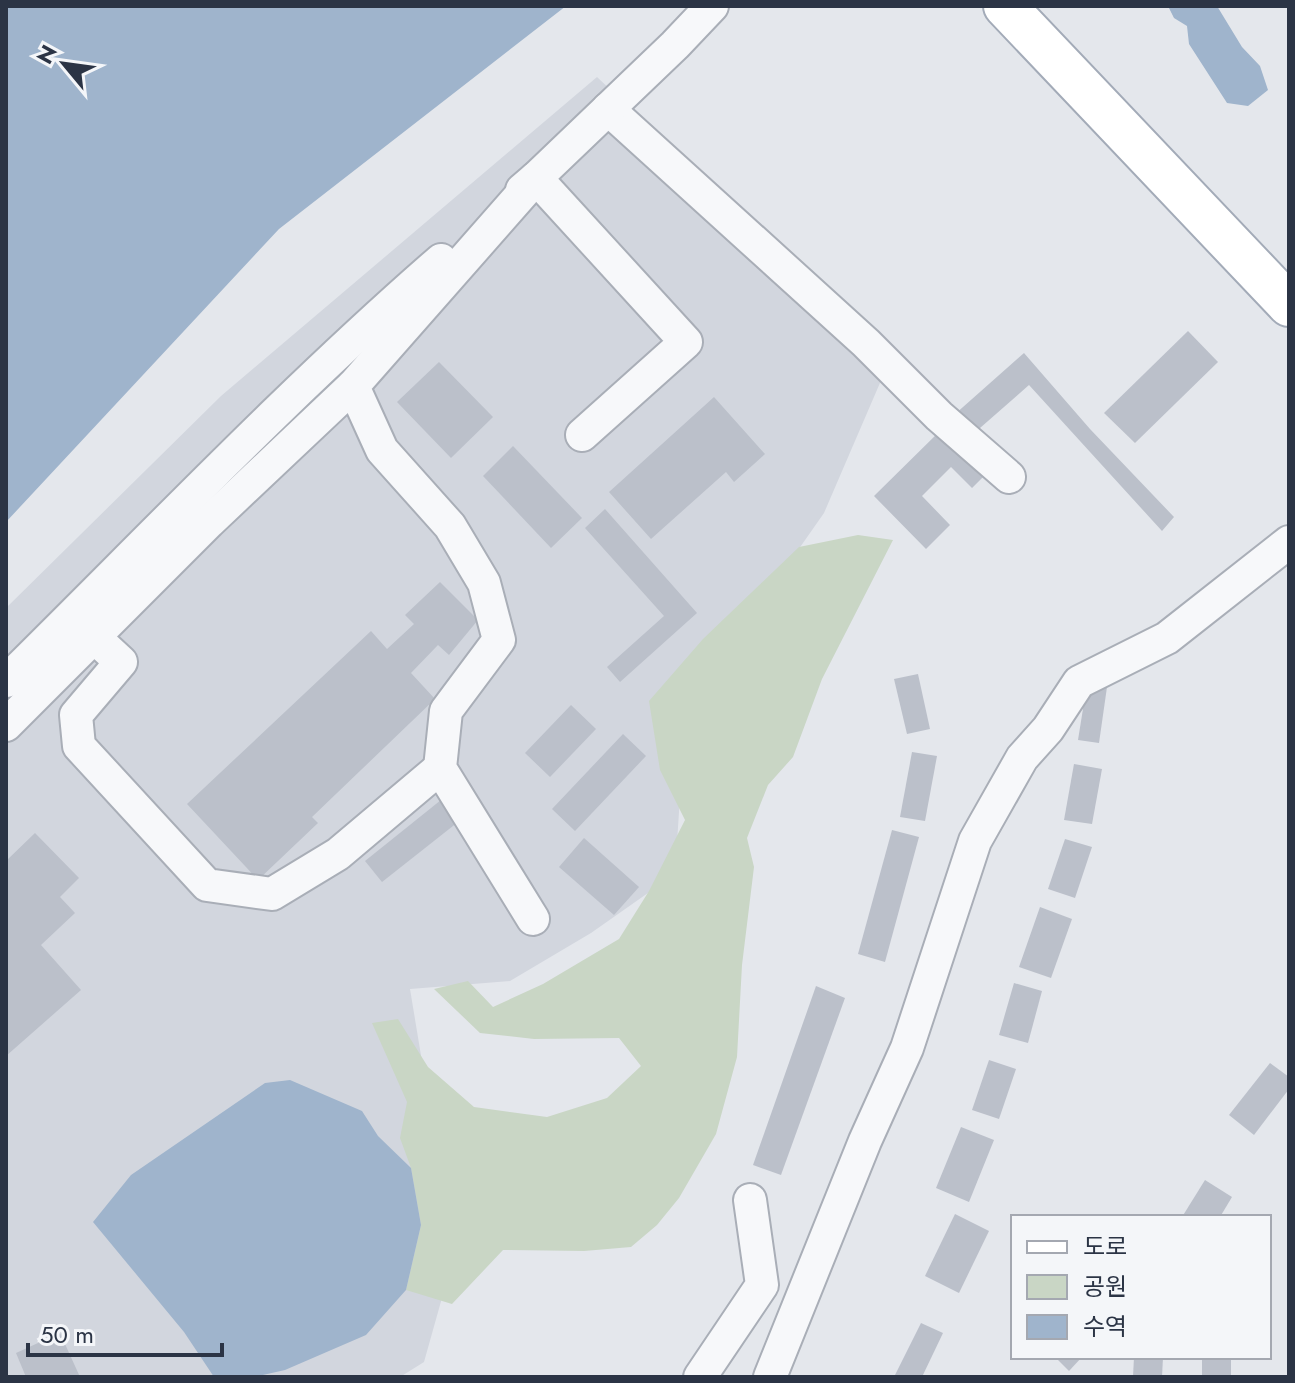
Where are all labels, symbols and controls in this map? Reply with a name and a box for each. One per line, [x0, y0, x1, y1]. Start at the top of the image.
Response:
north arrow [24, 24, 104, 104]
text: N [28, 39, 65, 70]
legend [1011, 1215, 1271, 1359]
text: 도로 [1083, 1229, 1127, 1264]
text: 공원 [1083, 1269, 1127, 1304]
scale bar [28, 1307, 222, 1357]
text: 수역 [1083, 1309, 1127, 1344]
text: 50 m [40, 1317, 94, 1352]

